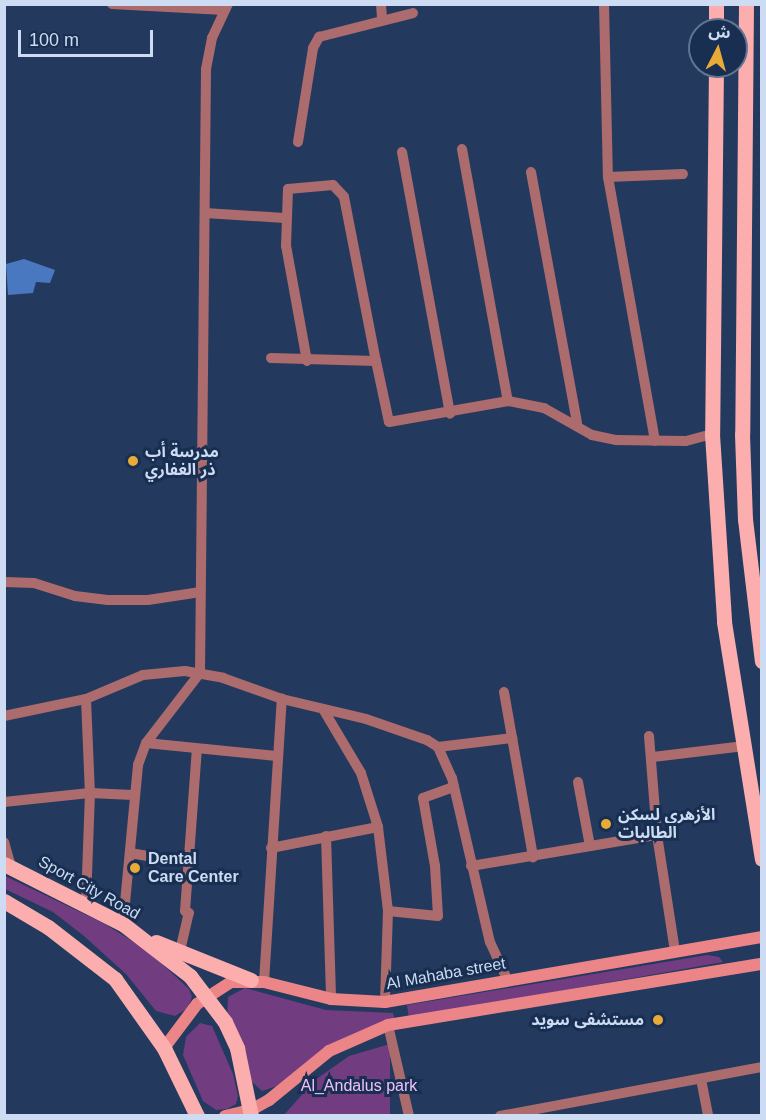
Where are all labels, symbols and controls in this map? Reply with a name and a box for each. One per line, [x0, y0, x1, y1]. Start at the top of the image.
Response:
scale bar [21, 18, 156, 56]
north arrow [688, 18, 748, 78]
text: ش [708, 22, 732, 41]
text: 100 m [29, 30, 79, 50]
place label: مدرسة أب ذر الغفاري [145, 442, 219, 480]
marker: مدرسة أب ذر الغفاري [126, 454, 140, 468]
place label: الأزهري لسكن الطالبات [618, 805, 715, 843]
marker: الأزهري لسكن الطالبات [599, 817, 613, 831]
place label: Dental Care Center [148, 849, 239, 887]
street label: Sport City Road [35, 852, 143, 924]
marker: Dental Care Center [126, 859, 144, 877]
street label: Al Mahaba street [385, 954, 507, 994]
place label: مستشفى سويد [531, 1010, 644, 1030]
marker: مستشفى سويد [649, 1011, 667, 1029]
park label: Al_Andalus park [301, 1076, 417, 1096]

